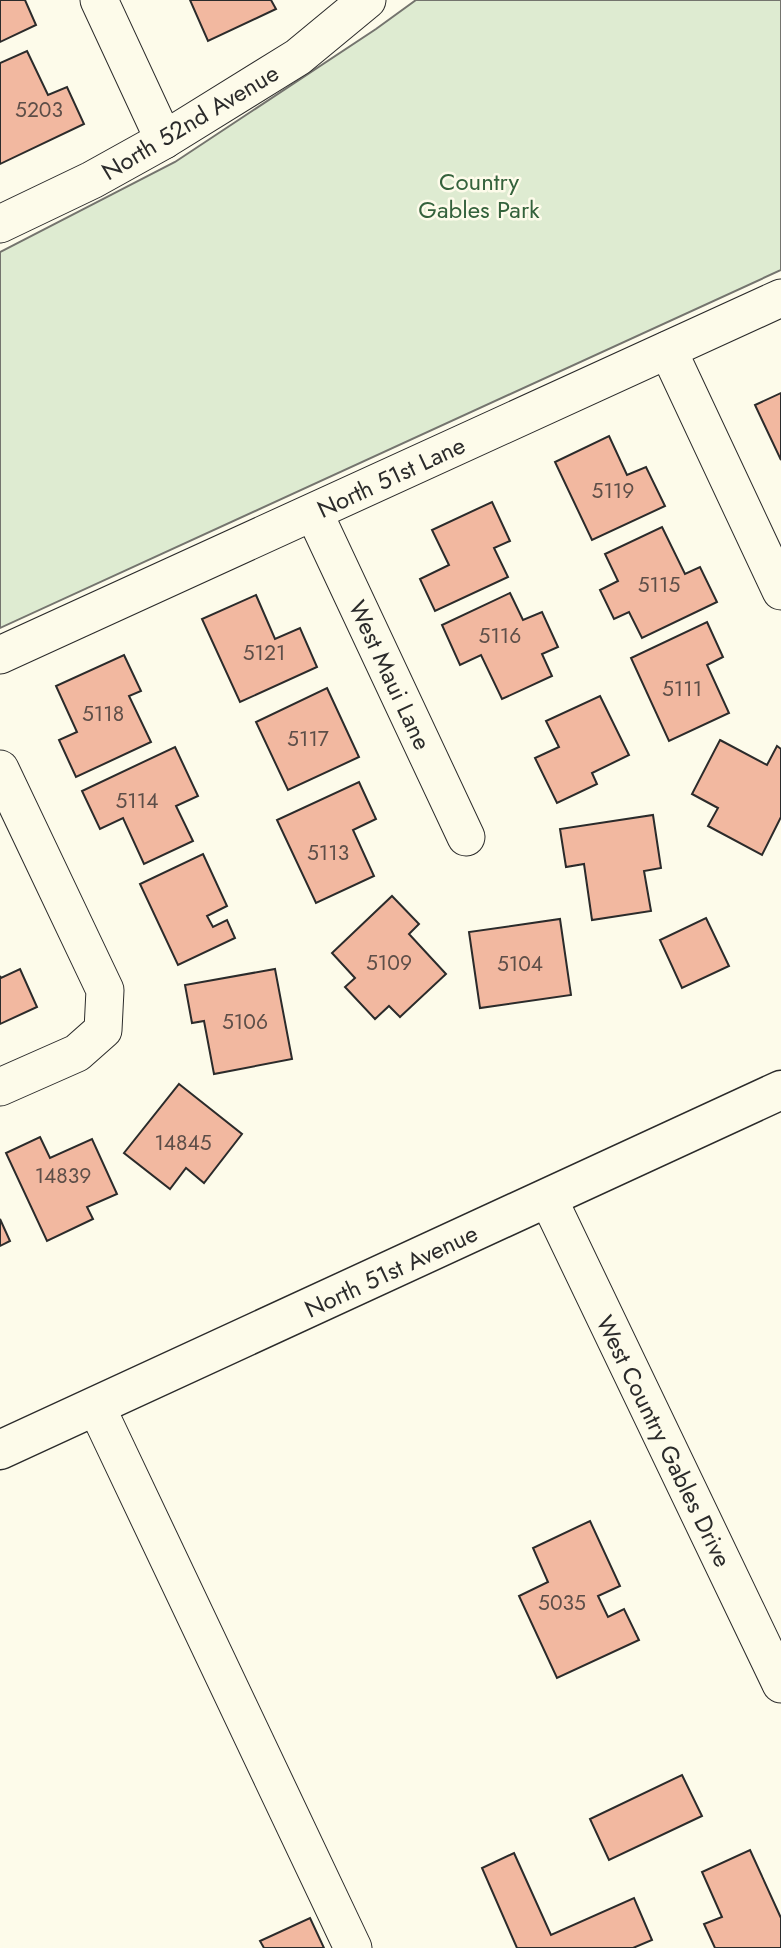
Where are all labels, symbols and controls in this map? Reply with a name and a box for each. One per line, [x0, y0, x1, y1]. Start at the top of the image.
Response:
street label: North 52nd Avenue [95, 55, 285, 189]
house number: 5203 [15, 95, 63, 125]
park label: Country Gables Park [418, 164, 540, 227]
street label: North 51st Lane [311, 427, 471, 527]
house number: 5119 [592, 476, 634, 506]
house number: 5115 [638, 570, 680, 600]
street label: West Maui Lane [340, 595, 440, 755]
house number: 5116 [479, 621, 521, 651]
house number: 5121 [243, 638, 285, 668]
house number: 5111 [662, 674, 702, 704]
house number: 5118 [82, 699, 124, 729]
house number: 5117 [287, 724, 329, 754]
house number: 5114 [116, 786, 159, 816]
house number: 5113 [307, 838, 349, 868]
house number: 5109 [366, 948, 412, 978]
house number: 5104 [497, 949, 543, 979]
house number: 5106 [222, 1007, 268, 1037]
house number: 14845 [154, 1128, 212, 1158]
house number: 14839 [35, 1161, 91, 1191]
street label: North 51st Avenue [299, 1216, 483, 1326]
street label: West Country Gables Drive [588, 1309, 740, 1573]
house number: 5035 [538, 1588, 586, 1618]

